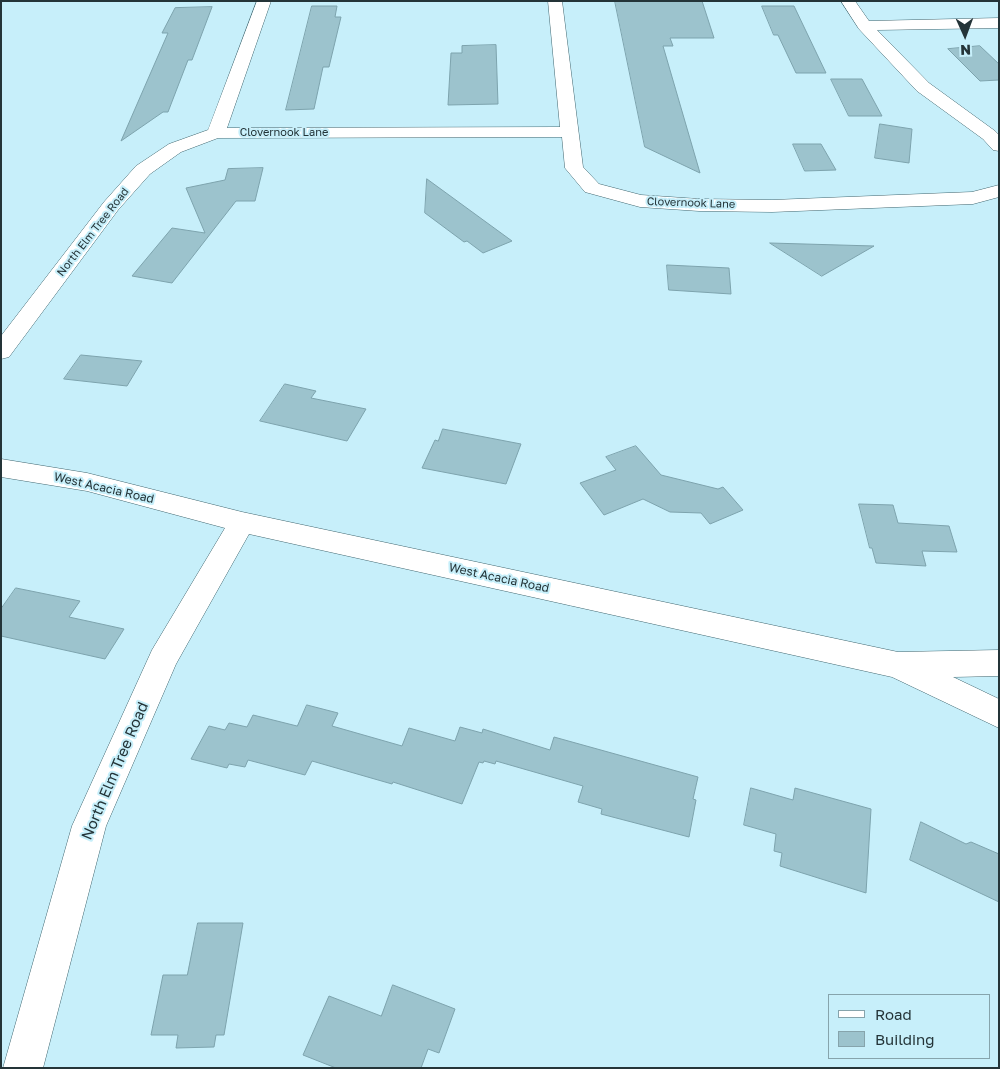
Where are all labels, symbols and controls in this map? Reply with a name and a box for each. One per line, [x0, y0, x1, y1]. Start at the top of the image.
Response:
north arrow [940, 10, 990, 60]
text: N [960, 42, 971, 59]
street label: Clovernook Lane [240, 126, 328, 140]
street label: North Elm Tree Road [54, 185, 132, 279]
street label: Clovernook Lane [647, 195, 735, 211]
street label: West Acacia Road [53, 469, 155, 507]
street label: West Acacia Road [447, 560, 551, 596]
street label: North Elm Tree Road [78, 699, 152, 843]
legend [828, 994, 990, 1059]
text: Road [875, 1005, 912, 1023]
text: Building [875, 1030, 935, 1048]

